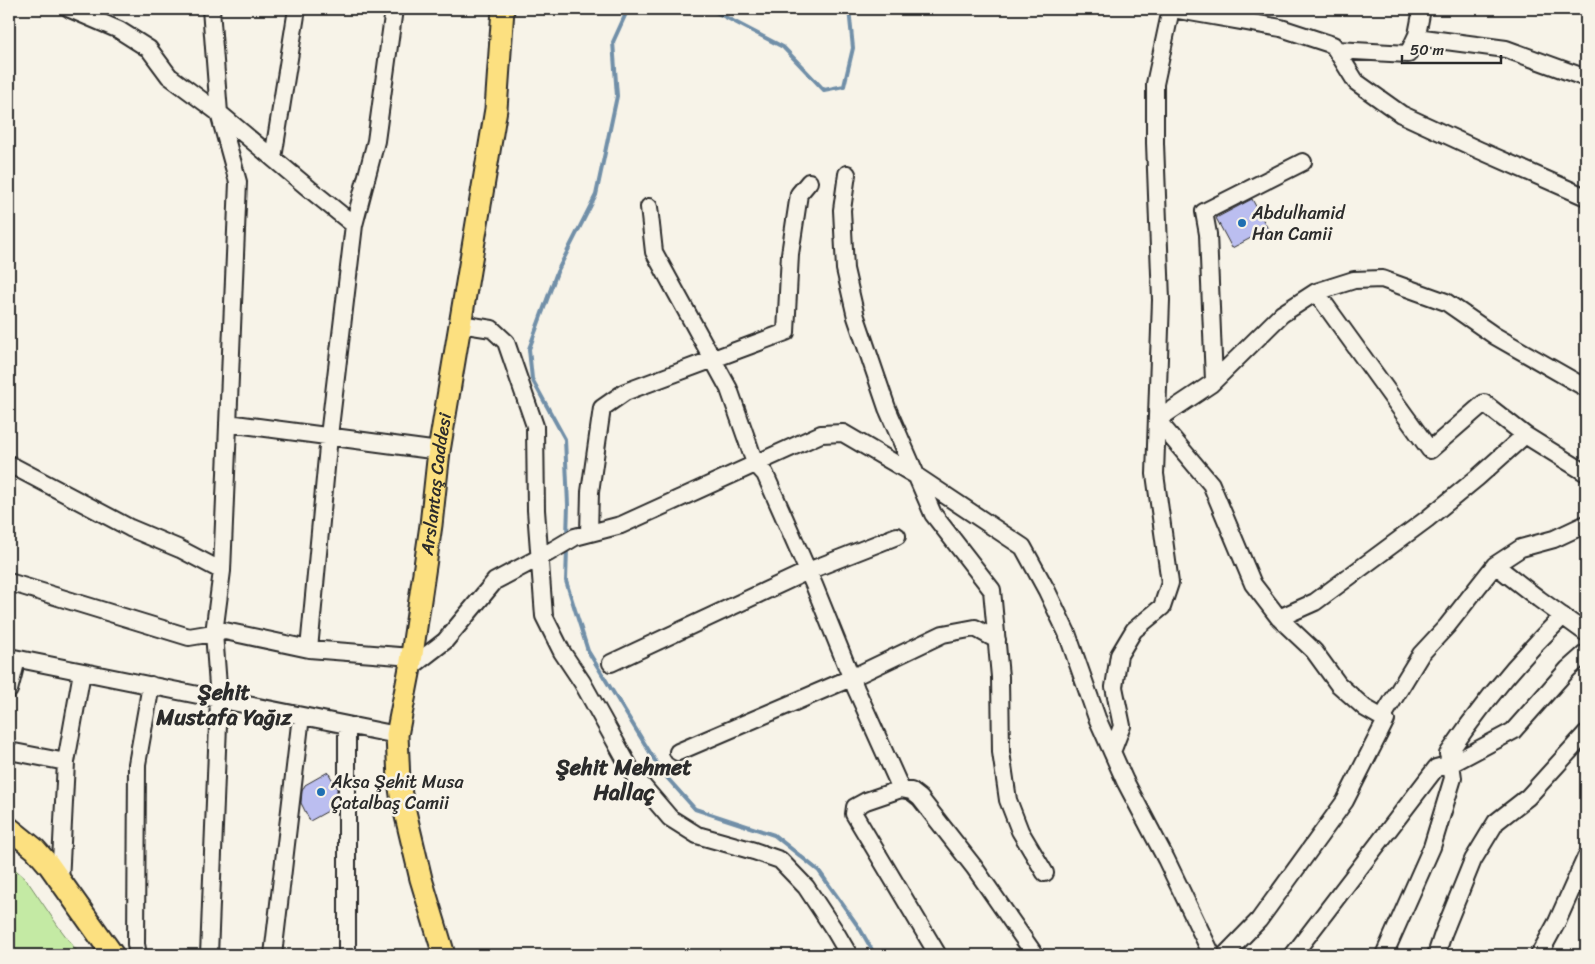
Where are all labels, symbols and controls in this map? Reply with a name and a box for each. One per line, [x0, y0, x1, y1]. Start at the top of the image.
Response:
scale bar [1402, 32, 1501, 64]
text: 50 m [1410, 37, 1445, 63]
place label: Abdulhamid Han Camii [1251, 197, 1346, 250]
marker: Abdulhamid Han Camii [1236, 217, 1248, 229]
street label: Arslantaş Caddesi [411, 409, 461, 558]
district label: Şehit Mustafa Yağız [155, 673, 293, 737]
district label: Şehit Mehmet Hallaç [555, 748, 692, 812]
place label: Aksa Şehit Musa Çatalbaş Camii [330, 766, 464, 819]
marker: Aksa Şehit Musa Çatalbaş Camii [315, 786, 327, 798]

